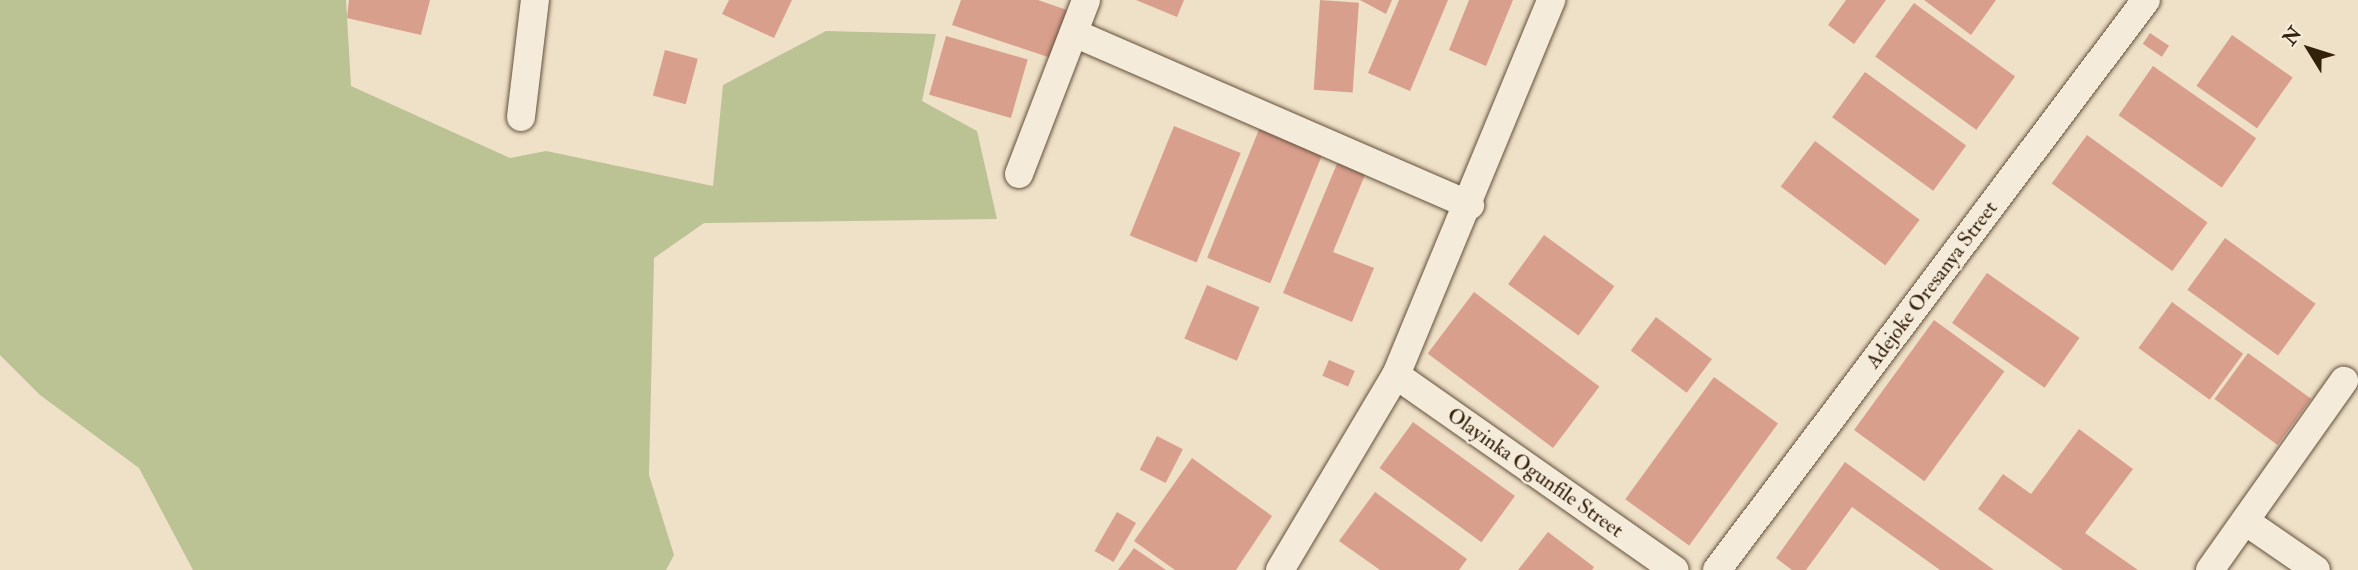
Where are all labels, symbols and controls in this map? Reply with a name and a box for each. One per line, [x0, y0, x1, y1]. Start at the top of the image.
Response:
north arrow [2274, 14, 2344, 84]
text: N [2278, 22, 2307, 50]
street label: Adejoke Oresanya Street [1861, 196, 2003, 374]
street label: Olayinka Ogunfile Street [1442, 403, 1628, 543]

